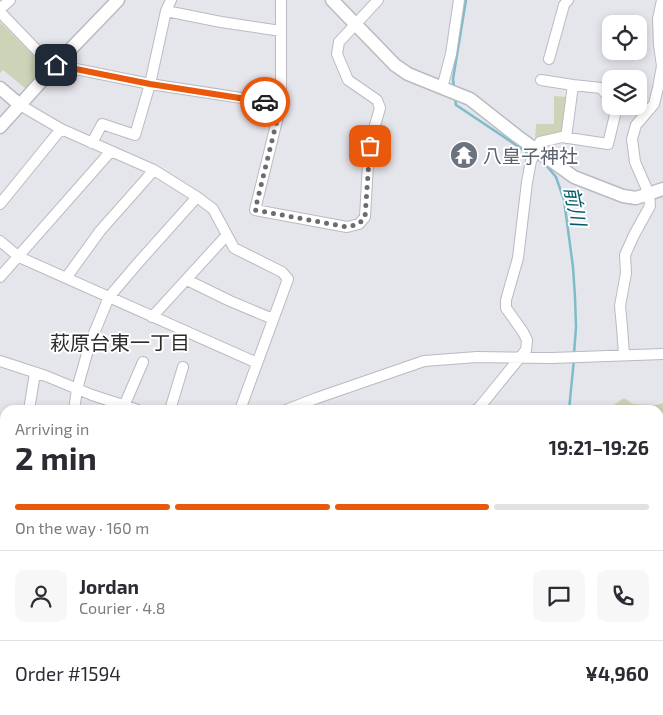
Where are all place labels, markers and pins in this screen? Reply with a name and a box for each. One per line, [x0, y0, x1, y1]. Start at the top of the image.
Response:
pin [35, 44, 77, 86]
pin [349, 125, 391, 167]
temple icon: 八皇子神社 [449, 140, 479, 170]
place label: 八皇子神社 [483, 144, 578, 167]

